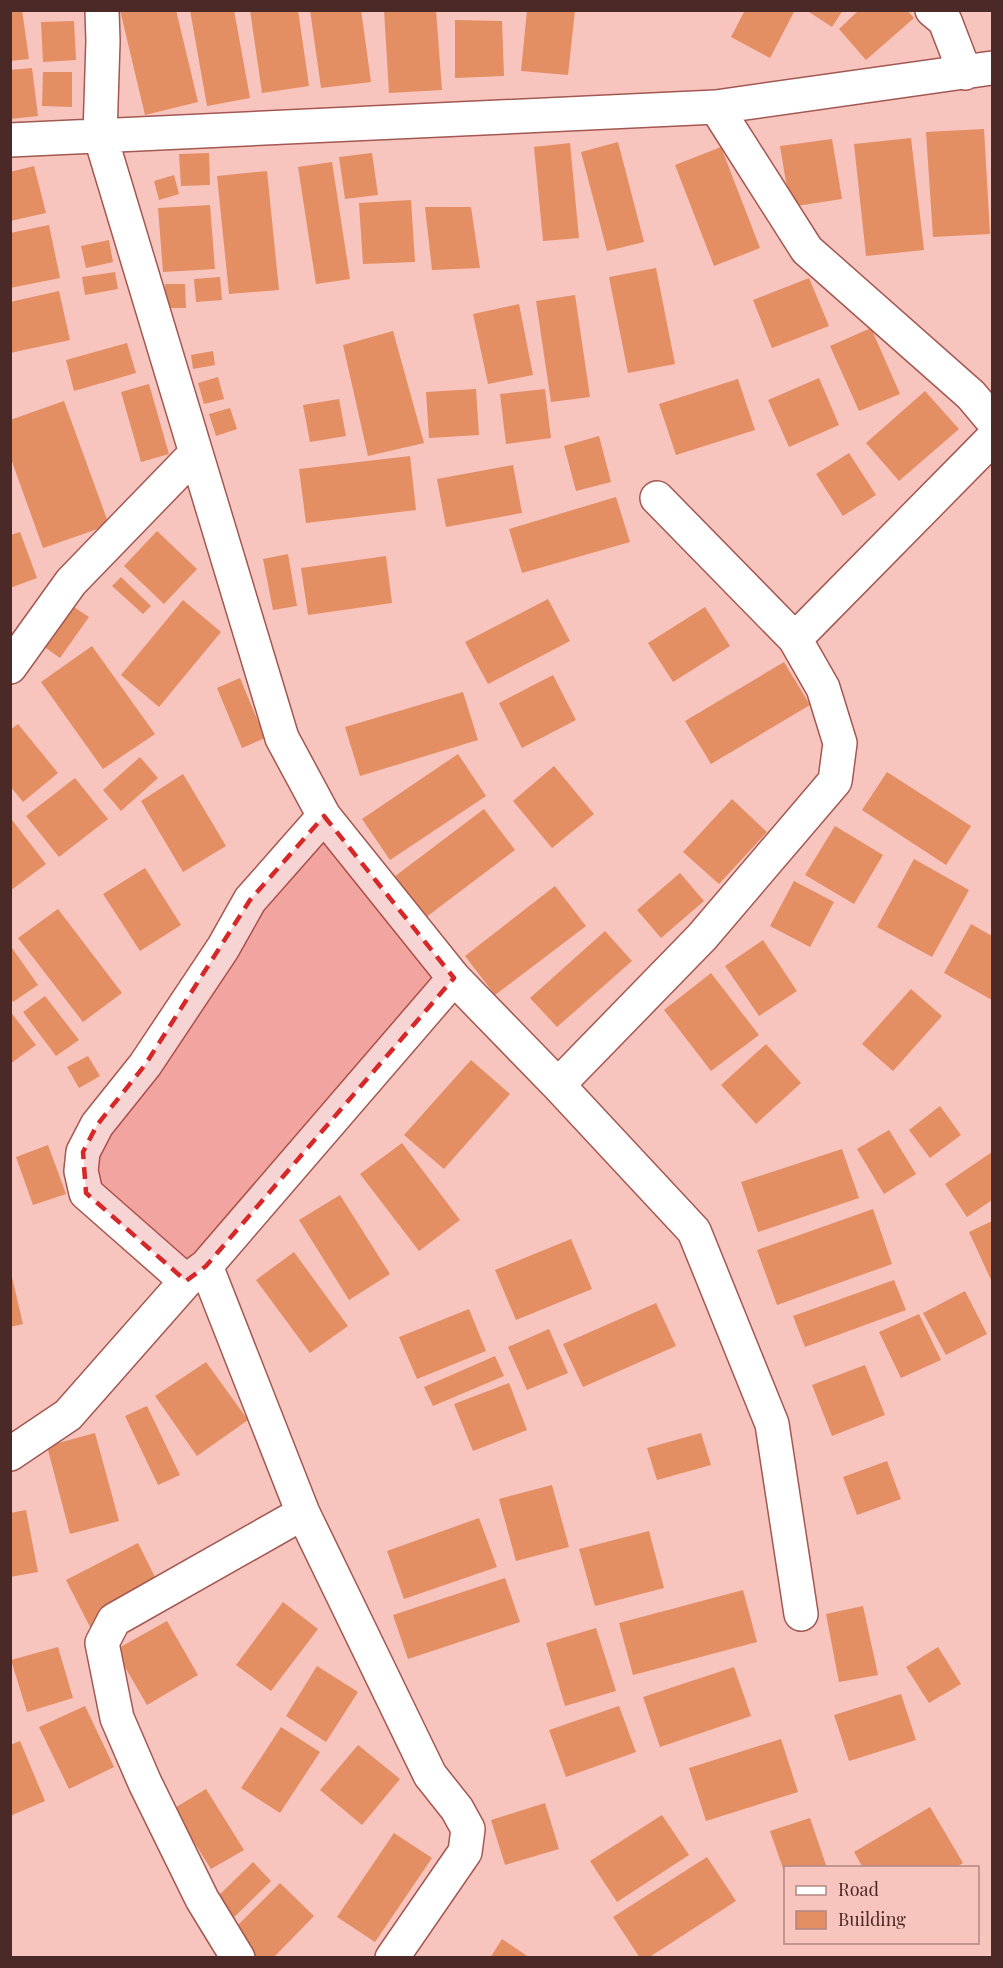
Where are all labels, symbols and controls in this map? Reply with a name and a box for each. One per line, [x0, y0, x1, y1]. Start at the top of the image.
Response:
legend [784, 1866, 979, 1944]
text: Road [838, 1877, 879, 1901]
text: Building [838, 1907, 906, 1931]

